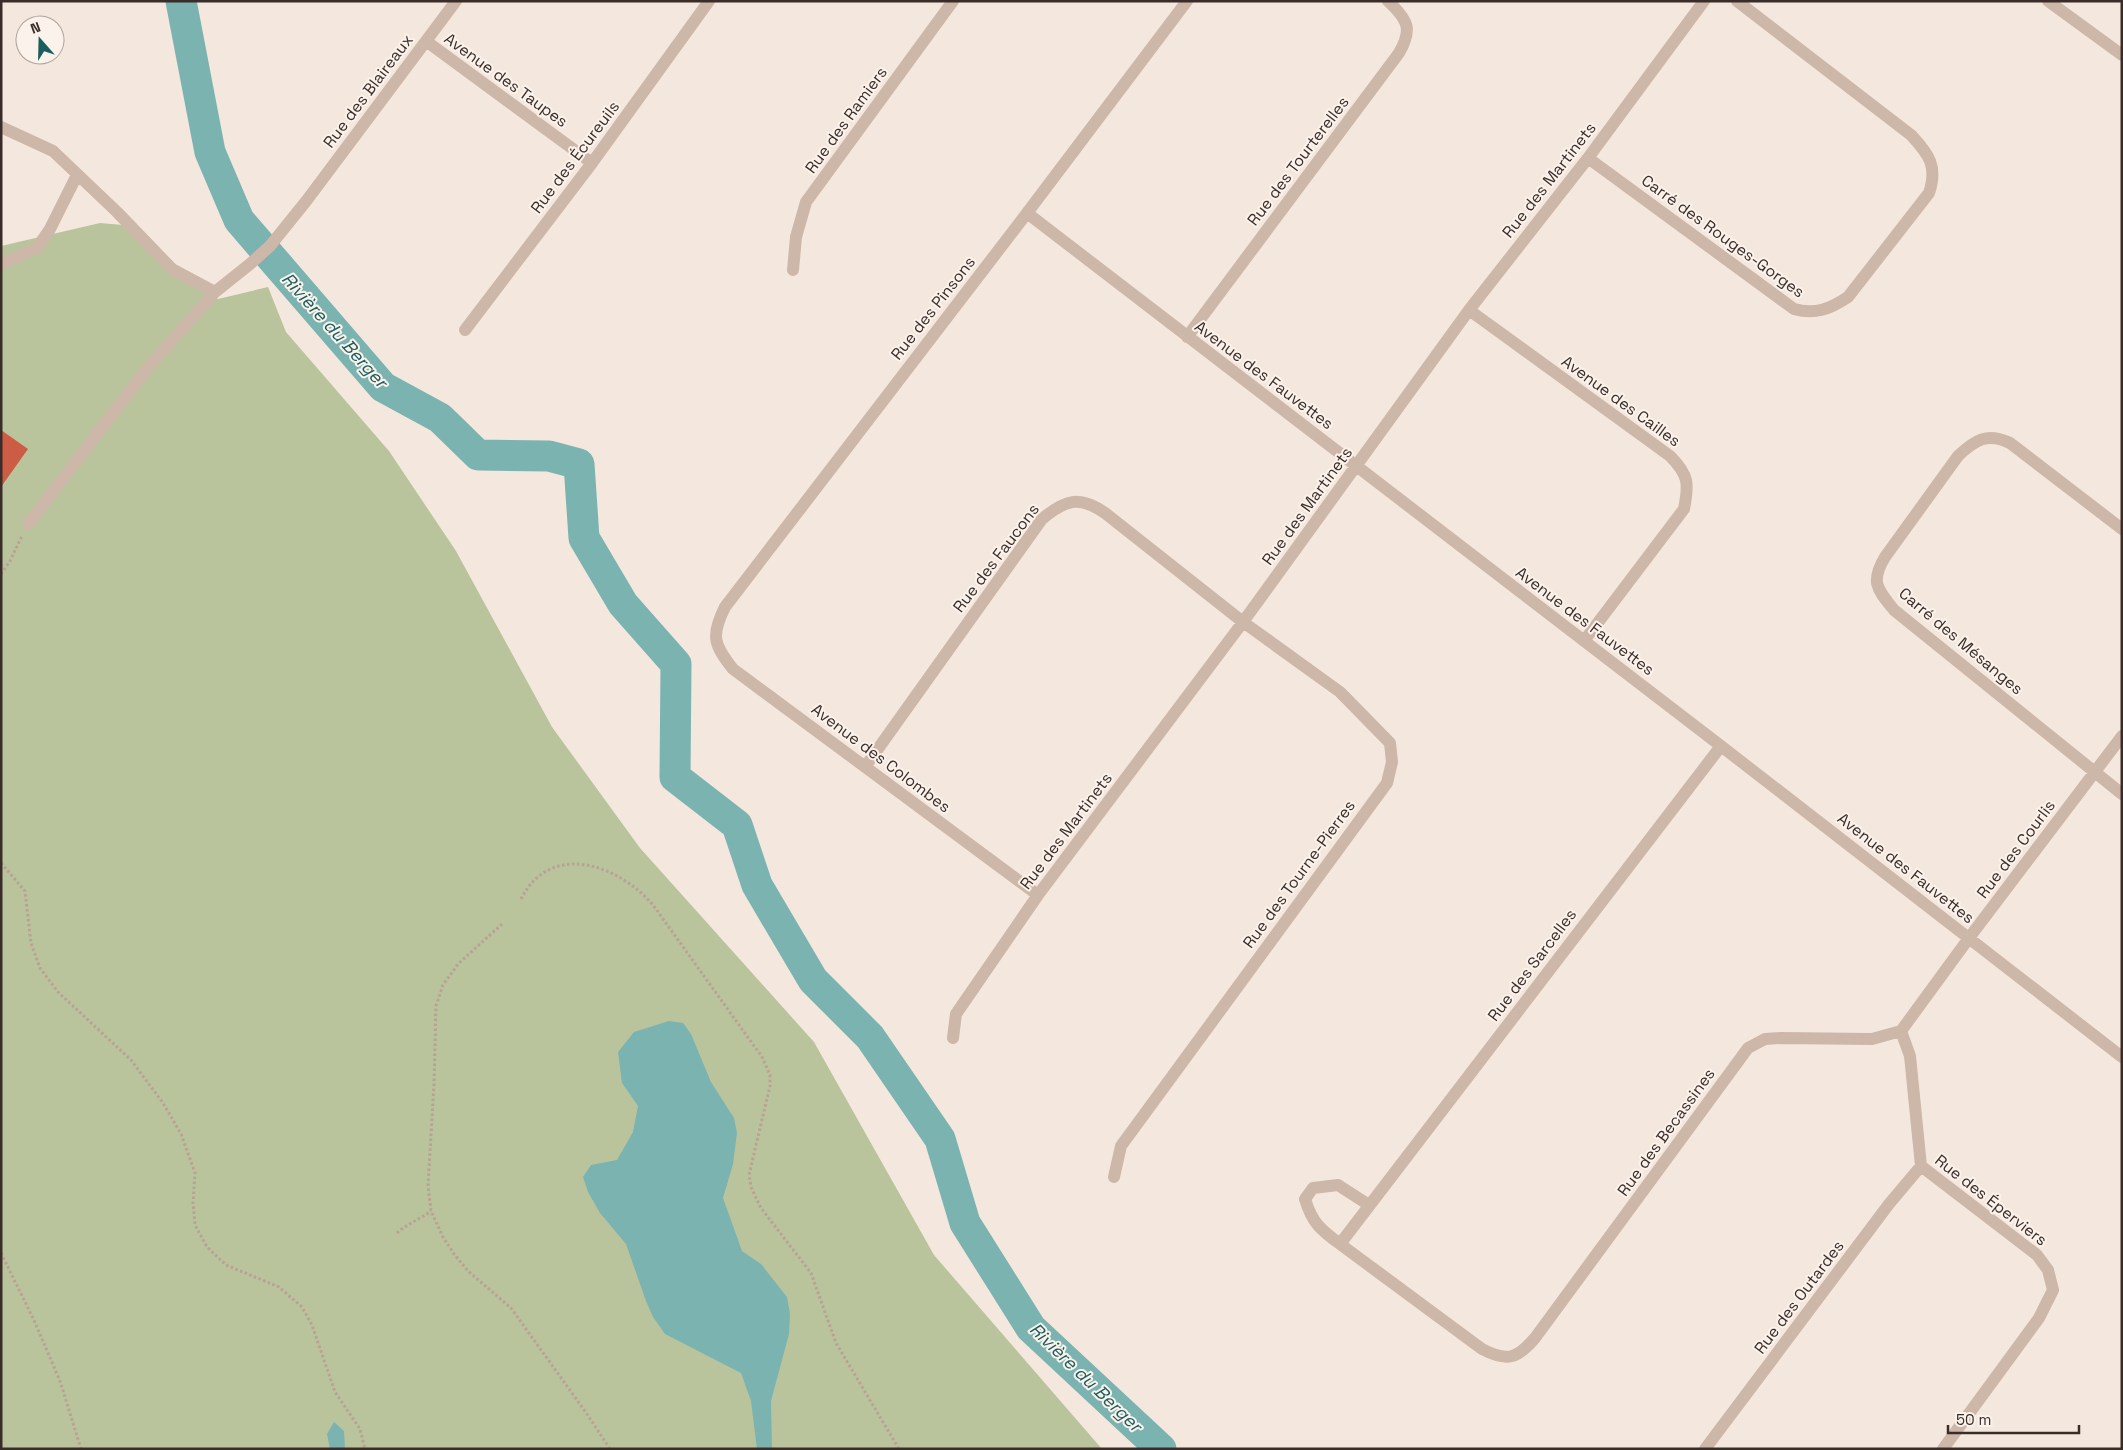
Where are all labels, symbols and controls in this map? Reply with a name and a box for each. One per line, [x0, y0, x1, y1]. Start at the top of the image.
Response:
north arrow [15, 15, 65, 65]
text: N [28, 18, 43, 38]
street label: Avenue des Taupes [440, 28, 572, 132]
street label: Rue des Blaireaux [318, 30, 418, 152]
street label: Rue des Ramiers [800, 63, 892, 177]
street label: Rue des Tourterelles [1243, 92, 1353, 230]
street label: Rue des Écureuils [526, 97, 624, 217]
street label: Rue des Martinets [1497, 118, 1601, 242]
street label: Carré des Rouges-Gorges [1637, 170, 1809, 302]
street label: Rue des Pinsons [886, 252, 980, 364]
water label: Rivière du Berger [277, 267, 394, 394]
street label: Avenue des Fauvettes [1190, 316, 1338, 434]
street label: Avenue des Cailles [1557, 351, 1685, 451]
street label: Rue des Martinets [1257, 443, 1357, 569]
street label: Rue des Faucons [948, 499, 1044, 617]
street label: Avenue des Fauvettes [1511, 562, 1659, 680]
street label: Carré des Mésanges [1894, 583, 2028, 699]
street label: Avenue des Colombes [807, 699, 955, 817]
street label: Rue des Martinets [1015, 768, 1117, 894]
street label: Rue des Tourne-Pierres [1238, 796, 1360, 952]
street label: Rue des Courlis [1972, 796, 2060, 902]
street label: Avenue des Fauvettes [1833, 808, 1979, 928]
street label: Rue des Sarcelles [1483, 905, 1581, 1025]
street label: Rue des Becassines [1613, 1064, 1719, 1200]
street label: Rue des Éperviers [1931, 1150, 2051, 1250]
street label: Rue des Outardes [1749, 1236, 1849, 1358]
water label: Rivière du Berger [1025, 1317, 1149, 1438]
scale bar [1948, 1402, 2079, 1434]
text: 50 m [1956, 1410, 1991, 1429]

